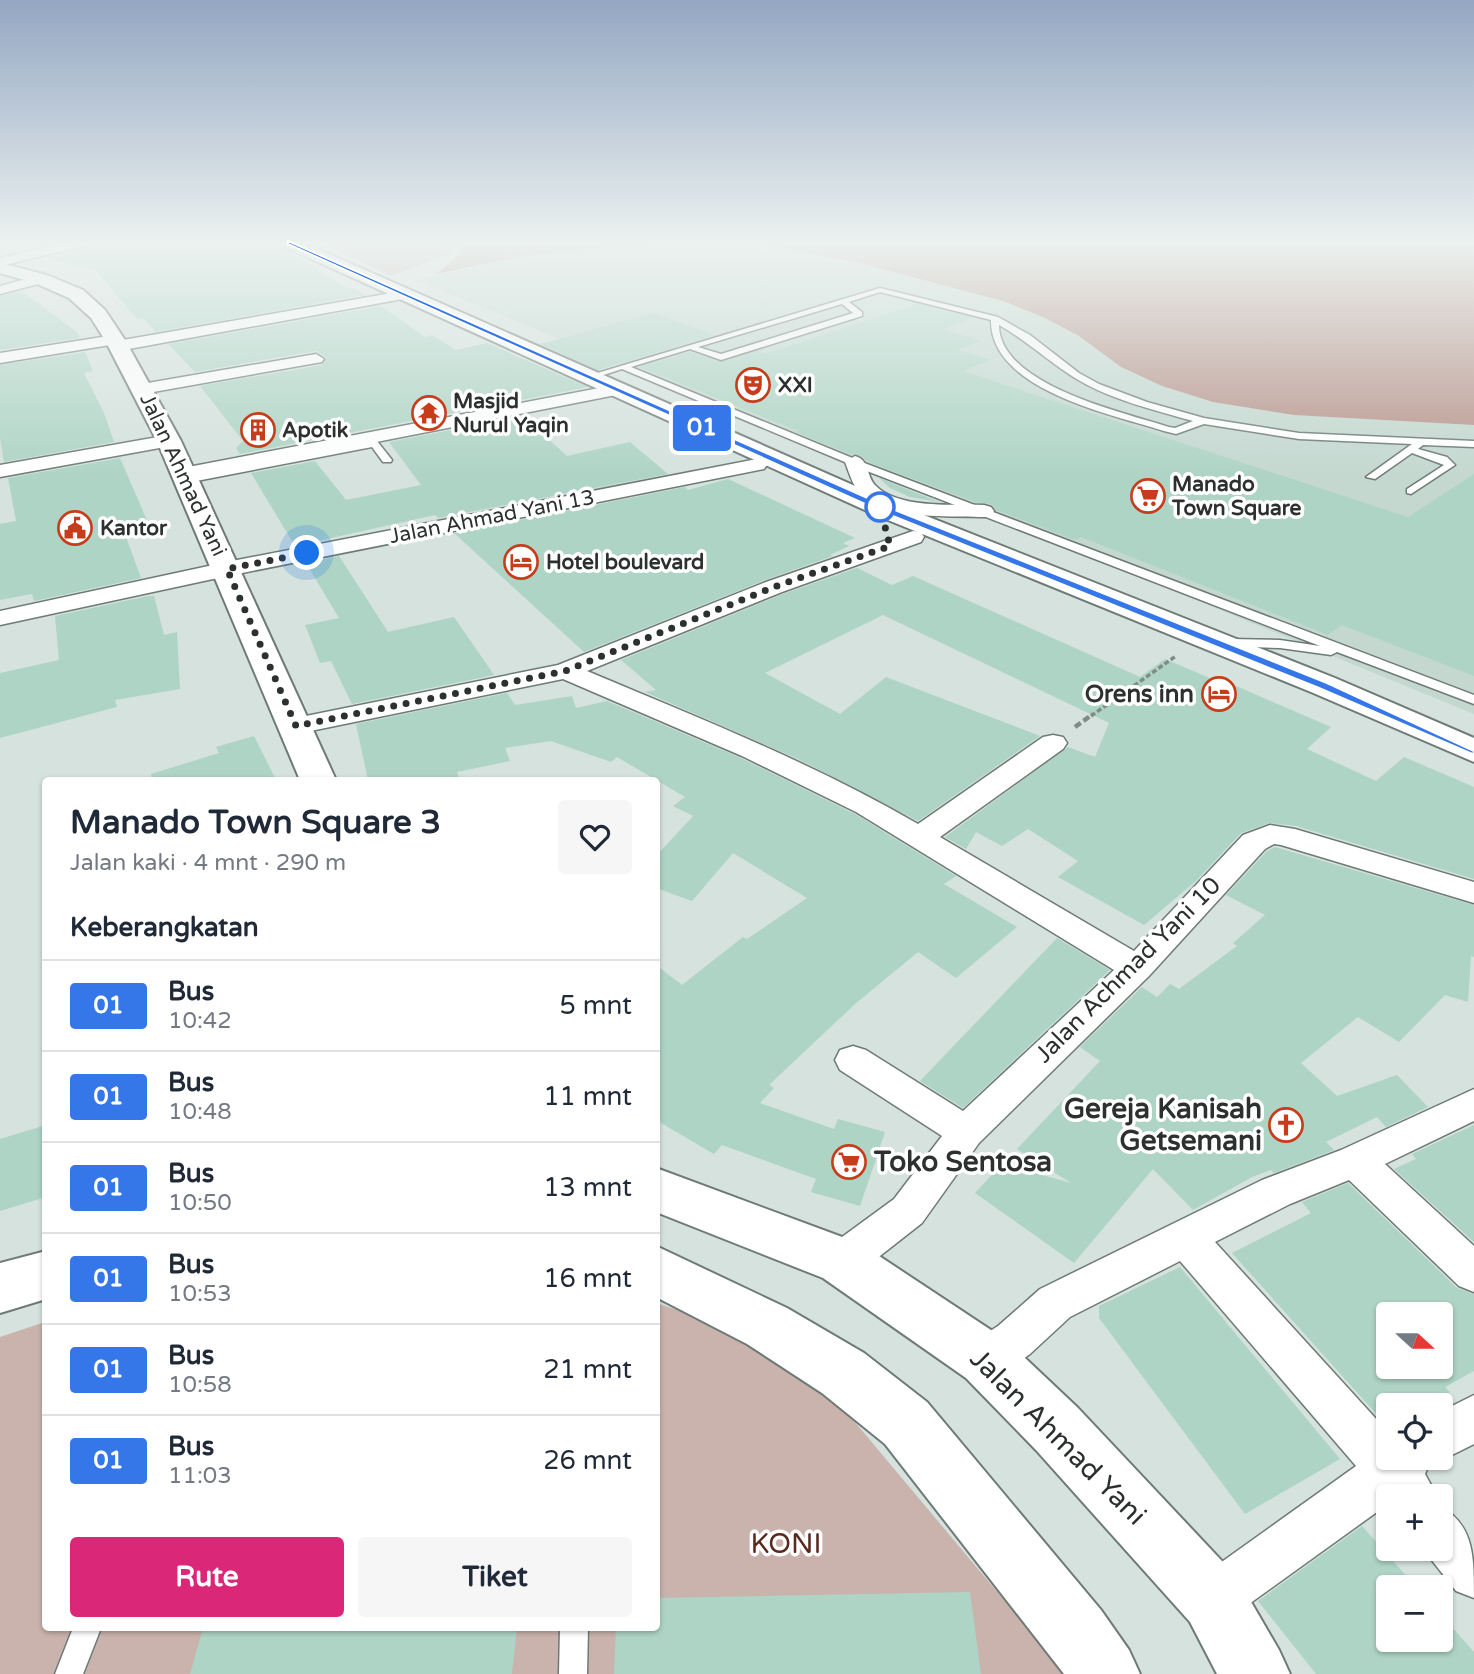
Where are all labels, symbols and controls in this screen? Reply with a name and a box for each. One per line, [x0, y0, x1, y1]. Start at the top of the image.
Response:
theatre icon: XXI [734, 366, 772, 404]
place label: XXI [778, 373, 813, 398]
place label: Masjid Nurul Yaqin [453, 389, 569, 438]
street label: Jalan Ahmad Yani [134, 390, 232, 560]
temple icon: Masjid Nurul Yaqin [410, 394, 448, 432]
line badge: 01 [670, 405, 734, 451]
building icon: Apotik [239, 411, 277, 449]
text: 01 [687, 413, 717, 442]
place label: Apotik [282, 418, 349, 443]
place label: Manado Town Square [1171, 472, 1301, 521]
supermarket icon: Manado Town Square [1129, 477, 1167, 515]
street label: Jalan Ahmad Yani 13 [387, 485, 597, 549]
unlabelled marker [865, 492, 895, 522]
public building icon: Kantor [56, 509, 94, 547]
place label: Kantor [100, 516, 168, 541]
your location [289, 535, 324, 570]
hotel icon: Hotel boulevard [502, 543, 540, 581]
place label: Hotel boulevard [546, 550, 704, 575]
hotel icon: Orens inn [1200, 675, 1238, 713]
place label: Orens inn [1085, 680, 1194, 709]
button: heart [558, 800, 632, 874]
text: Manado Town Square 3 [70, 803, 441, 842]
text: Jalan kaki · 4 mnt · 290 m [70, 849, 346, 877]
street label: Jalan Achmad Yani 10 [1029, 871, 1227, 1069]
text: Keberangkatan [70, 912, 259, 943]
text: Bus [168, 976, 214, 1007]
text: 5 mnt [560, 990, 632, 1021]
text: 01 [93, 991, 124, 1020]
text: 10:42 [168, 1007, 232, 1035]
text: Bus [168, 1067, 214, 1098]
text: 11 mnt [543, 1081, 632, 1112]
text: 01 [93, 1082, 124, 1111]
place label: Gereja Kanisah Getsemani [1064, 1092, 1262, 1158]
text: 10:48 [168, 1098, 232, 1126]
church icon: Gereja Kanisah Getsemani [1267, 1106, 1305, 1144]
supermarket icon: Toko Sentosa [830, 1143, 868, 1181]
place label: Toko Sentosa [873, 1145, 1052, 1179]
text: Bus [168, 1158, 214, 1189]
text: 13 mnt [543, 1172, 632, 1203]
text: 01 [93, 1173, 124, 1202]
text: 10:50 [168, 1189, 232, 1217]
text: Bus [168, 1249, 214, 1280]
text: 16 mnt [543, 1263, 632, 1294]
text: 01 [93, 1264, 124, 1293]
text: 10:53 [168, 1280, 232, 1308]
north arrow [1376, 1302, 1452, 1379]
map controls [1376, 1302, 1453, 1652]
text: Bus [168, 1340, 214, 1371]
street label: Jalan Ahmad Yani [963, 1342, 1153, 1532]
text: 21 mnt [543, 1354, 632, 1385]
text: 01 [93, 1355, 124, 1384]
text: 10:58 [168, 1371, 232, 1399]
button: locate [1376, 1393, 1453, 1470]
text: Bus [168, 1431, 214, 1462]
text: 26 mnt [543, 1445, 632, 1476]
text: 01 [93, 1446, 124, 1475]
text: 11:03 [168, 1462, 232, 1490]
button: + [1376, 1484, 1453, 1561]
park label: KONI [750, 1527, 822, 1561]
button: Rute [70, 1537, 344, 1617]
button: Tiket [358, 1537, 632, 1617]
button: − [1376, 1575, 1453, 1652]

